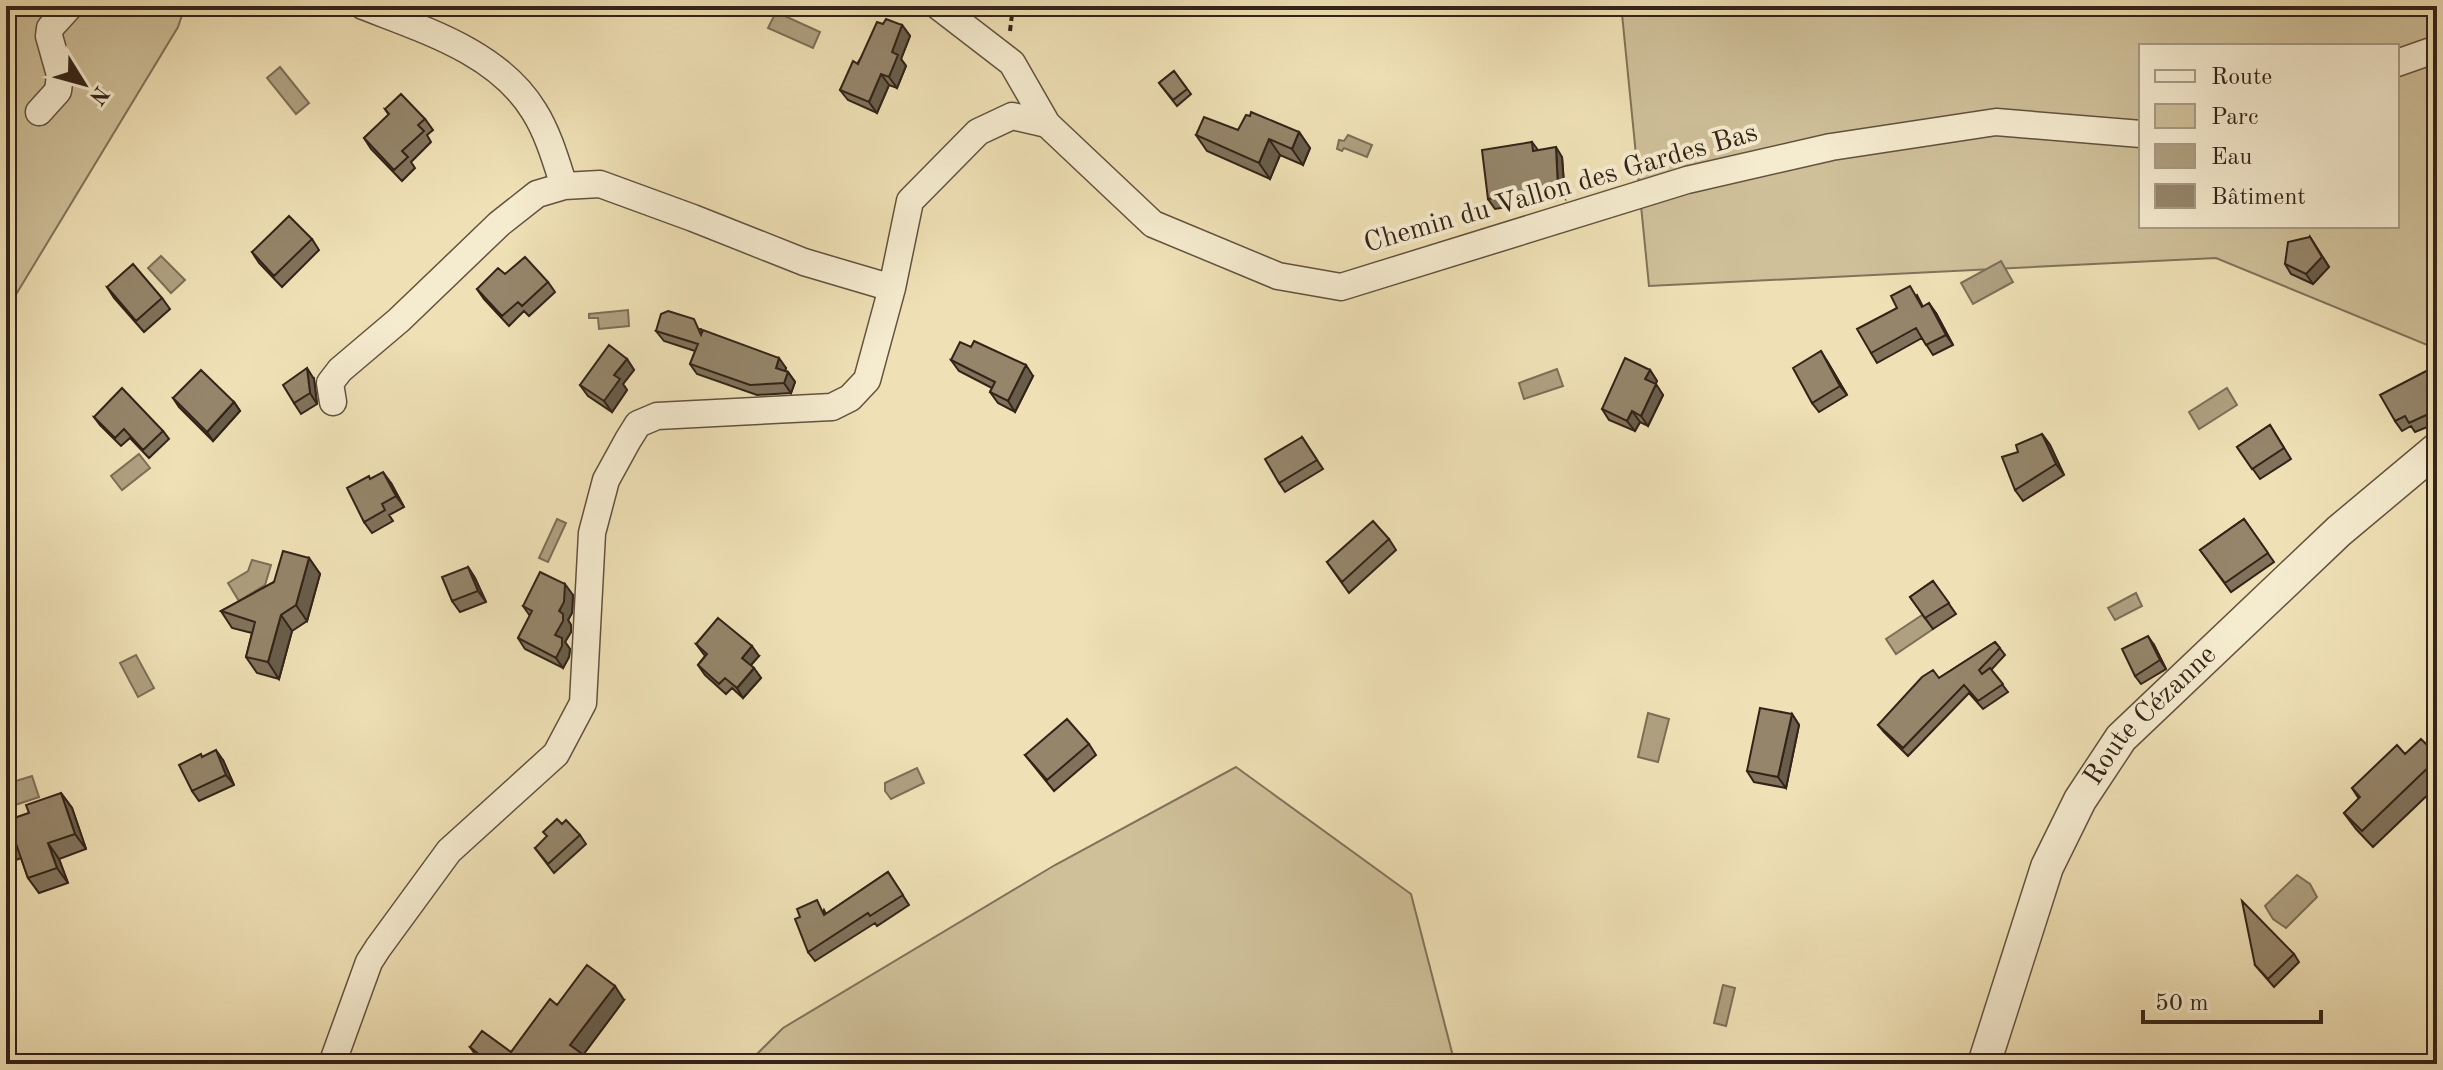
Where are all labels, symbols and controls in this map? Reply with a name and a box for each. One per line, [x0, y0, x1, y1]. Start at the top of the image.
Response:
north arrow [44, 44, 124, 124]
legend [2139, 44, 2399, 228]
text: Route [2211, 66, 2272, 90]
text: N [84, 81, 112, 108]
text: Parc [2211, 106, 2258, 130]
street label: Chemin du Vallon des Gardes Bas [1361, 119, 1761, 259]
text: Eau [2211, 146, 2252, 170]
text: Bâtiment [2211, 186, 2306, 210]
street label: Route Cézanne [2080, 641, 2222, 791]
scale bar [2143, 974, 2321, 1024]
text: 50 m [2155, 992, 2209, 1016]

